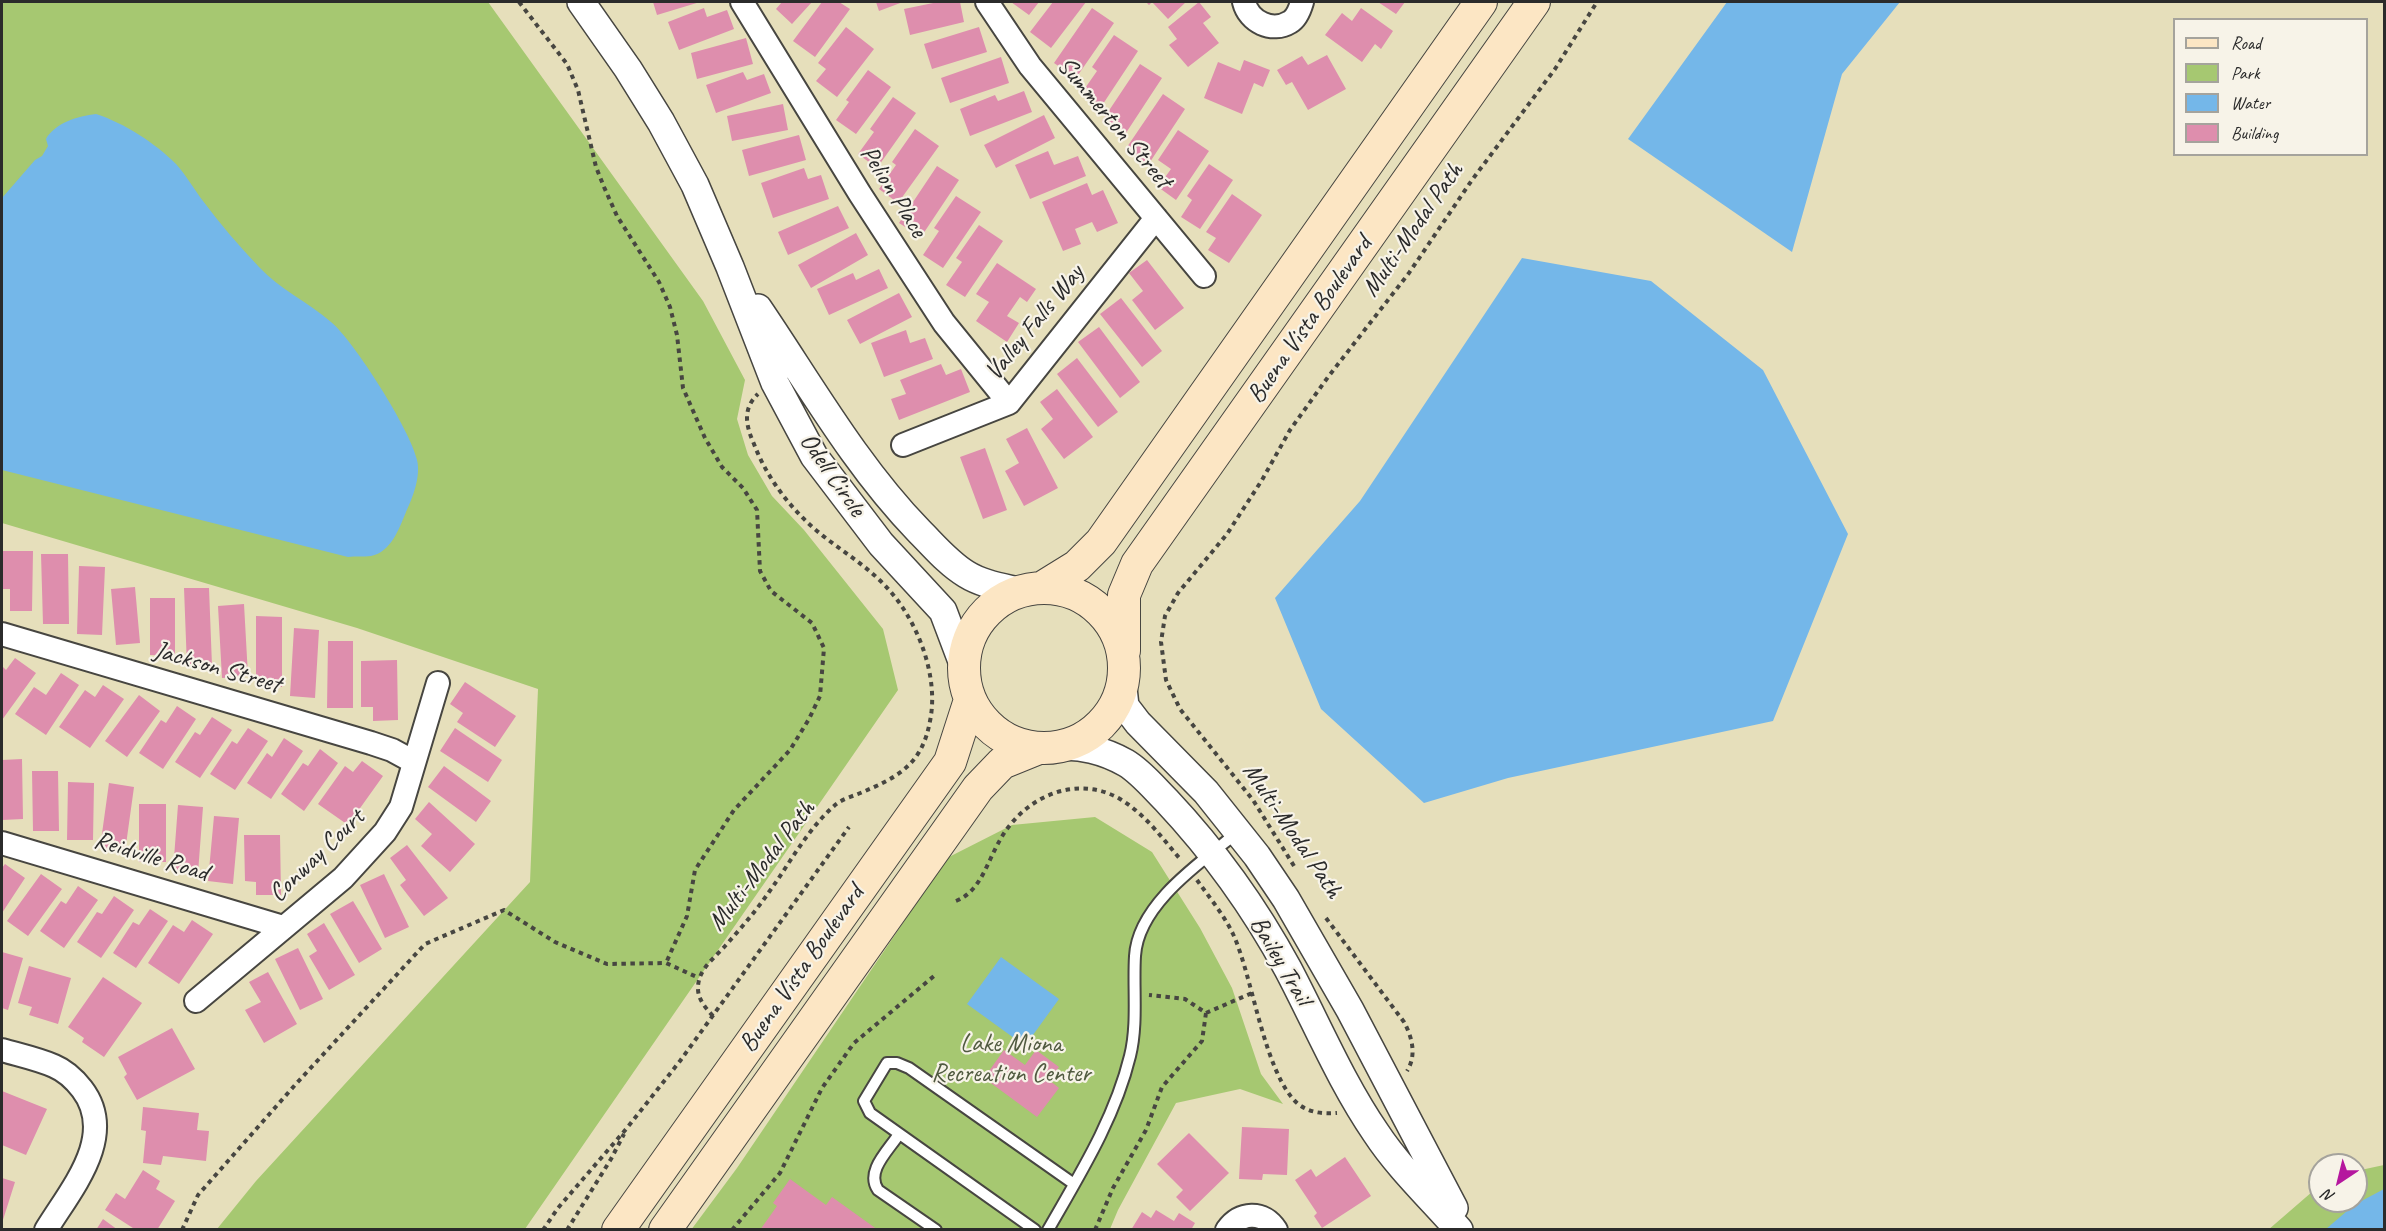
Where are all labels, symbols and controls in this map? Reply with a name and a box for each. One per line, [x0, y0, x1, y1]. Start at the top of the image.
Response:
legend [2173, 18, 2368, 156]
text: Road [2231, 32, 2261, 54]
street label: Summerton Street [1050, 51, 1178, 195]
text: Park [2231, 62, 2260, 84]
text: Water [2231, 92, 2270, 114]
text: Building [2231, 122, 2278, 144]
street label: Pelion Place [853, 140, 933, 244]
street label: Multi-Modal Path [1355, 157, 1471, 303]
street label: Buena Vista Boulevard [1241, 230, 1379, 410]
street label: Valley Falls Way [979, 259, 1091, 387]
street label: Odell Circle [792, 427, 872, 523]
street label: Jackson Street [150, 635, 284, 701]
street label: Multi-Modal Path [1235, 757, 1349, 905]
street label: Multi-Modal Path [701, 795, 823, 937]
street label: Conway Court [263, 803, 371, 909]
street label: Reidville Road [90, 825, 212, 889]
street label: Buena Vista Boulevard [733, 879, 871, 1059]
street label: Bailey Trail [1242, 911, 1318, 1011]
park label: Lake Miona Recreation Center [931, 1028, 1091, 1090]
north arrow [2308, 1153, 2368, 1213]
text: N [2319, 1185, 2339, 1207]

